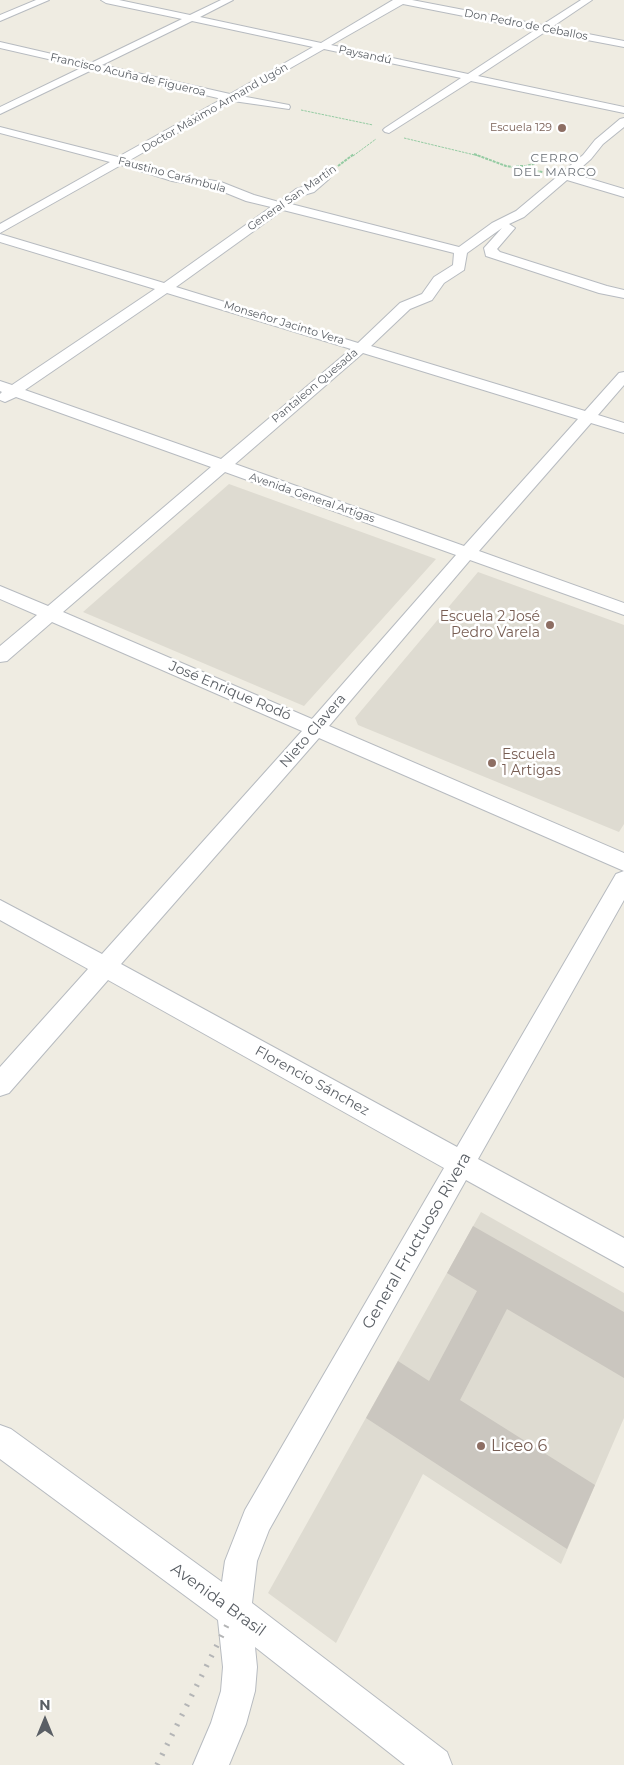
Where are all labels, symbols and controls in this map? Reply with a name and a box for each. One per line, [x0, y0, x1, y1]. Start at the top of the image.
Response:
street label: Don Pedro de Ceballos [463, 7, 589, 43]
street label: Paysandú [337, 43, 393, 67]
street label: Francisco Acuña de Figueroa [49, 51, 207, 99]
street label: Doctor Máximo Armand Ugón [140, 61, 290, 155]
place label: Escuela 129 [490, 121, 552, 135]
marker: Escuela 129 [556, 122, 568, 134]
district label: CERRO DEL MARCO [512, 151, 598, 179]
street label: Faustino Carámbula [117, 154, 227, 196]
street label: General San Martín [245, 162, 339, 234]
street label: Monseñor Jacinto Vera [222, 298, 346, 348]
street label: Pantaleon Quesada [269, 346, 361, 426]
street label: Avenida General Artigas [247, 470, 377, 526]
place label: Escuela 2 José Pedro Varela [440, 609, 540, 642]
marker: Escuela 2 José Pedro Varela [544, 619, 556, 631]
street label: José Enrique Rodó [166, 658, 294, 724]
street label: Nieto Clavera [276, 691, 350, 771]
place label: Escuela 1 Artigas [502, 747, 561, 780]
marker: Escuela 1 Artigas [486, 757, 498, 769]
street label: Florencio Sánchez [252, 1043, 372, 1119]
street label: General Fructuoso Rivera [358, 1149, 476, 1333]
place label: Liceo 6 [491, 1436, 547, 1456]
marker: Liceo 6 [475, 1440, 487, 1452]
street label: Avenida Brasil [167, 1559, 269, 1641]
north arrow [20, 1695, 70, 1745]
text: N [39, 1696, 51, 1714]

